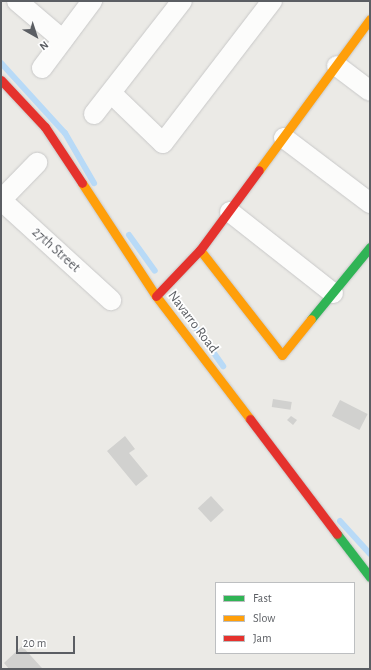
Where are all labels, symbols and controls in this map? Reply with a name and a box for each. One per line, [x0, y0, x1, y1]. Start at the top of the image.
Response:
north arrow [16, 16, 56, 56]
text: N [37, 39, 50, 52]
street label: 27th Street [28, 224, 84, 276]
street label: Navarro Road [164, 288, 222, 356]
legend [215, 582, 355, 654]
text: Fast [253, 592, 272, 604]
text: Slow [253, 612, 275, 624]
scale bar [18, 628, 77, 654]
text: Jam [253, 632, 272, 644]
text: 20 m [23, 637, 46, 649]

